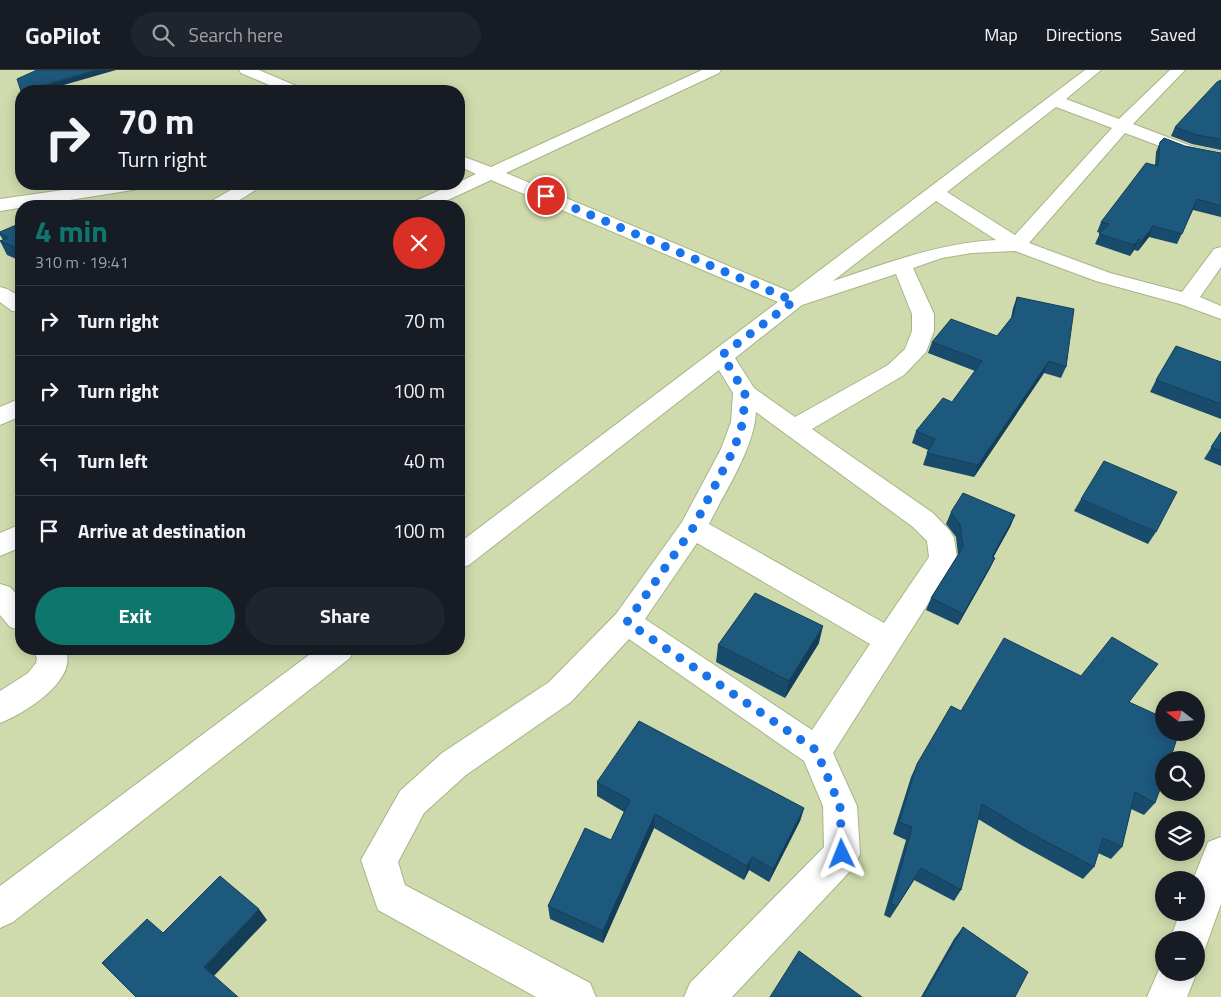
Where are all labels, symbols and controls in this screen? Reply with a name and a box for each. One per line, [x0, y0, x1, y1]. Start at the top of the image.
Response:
search box [131, 12, 481, 57]
text: GoPilot [25, 17, 101, 53]
text: Search here [189, 20, 283, 49]
icon: search [149, 21, 177, 49]
text: Map [984, 21, 1018, 48]
text: Directions [1046, 21, 1122, 48]
text: Saved [1150, 21, 1196, 48]
text: 70 m [118, 94, 194, 148]
icon: right [35, 105, 100, 170]
text: Turn right [118, 142, 207, 176]
pin [525, 175, 567, 217]
icon: arrive [532, 182, 560, 210]
text: 4 min [35, 208, 108, 254]
button: close [393, 217, 445, 269]
text: 310 m · 19:41 [35, 250, 129, 274]
text: Turn right [78, 306, 159, 335]
text: 70 m [404, 306, 445, 335]
icon: right [35, 307, 63, 335]
text: Turn right [78, 376, 159, 405]
text: 100 m [393, 376, 445, 405]
icon: right [35, 377, 63, 405]
text: Turn left [78, 446, 148, 475]
text: 40 m [404, 446, 445, 475]
icon: left [35, 447, 63, 475]
text: Arrive at destination [78, 516, 246, 545]
text: 100 m [393, 516, 445, 545]
icon: arrive [35, 517, 63, 545]
button: Exit [35, 587, 235, 645]
button: Share [245, 587, 445, 645]
north arrow [1155, 691, 1205, 741]
map controls [1155, 691, 1205, 981]
button: search [1155, 751, 1205, 801]
button: layers [1155, 811, 1205, 861]
position arrow [815, 827, 867, 879]
button: + [1155, 871, 1205, 921]
button: − [1155, 931, 1205, 981]

